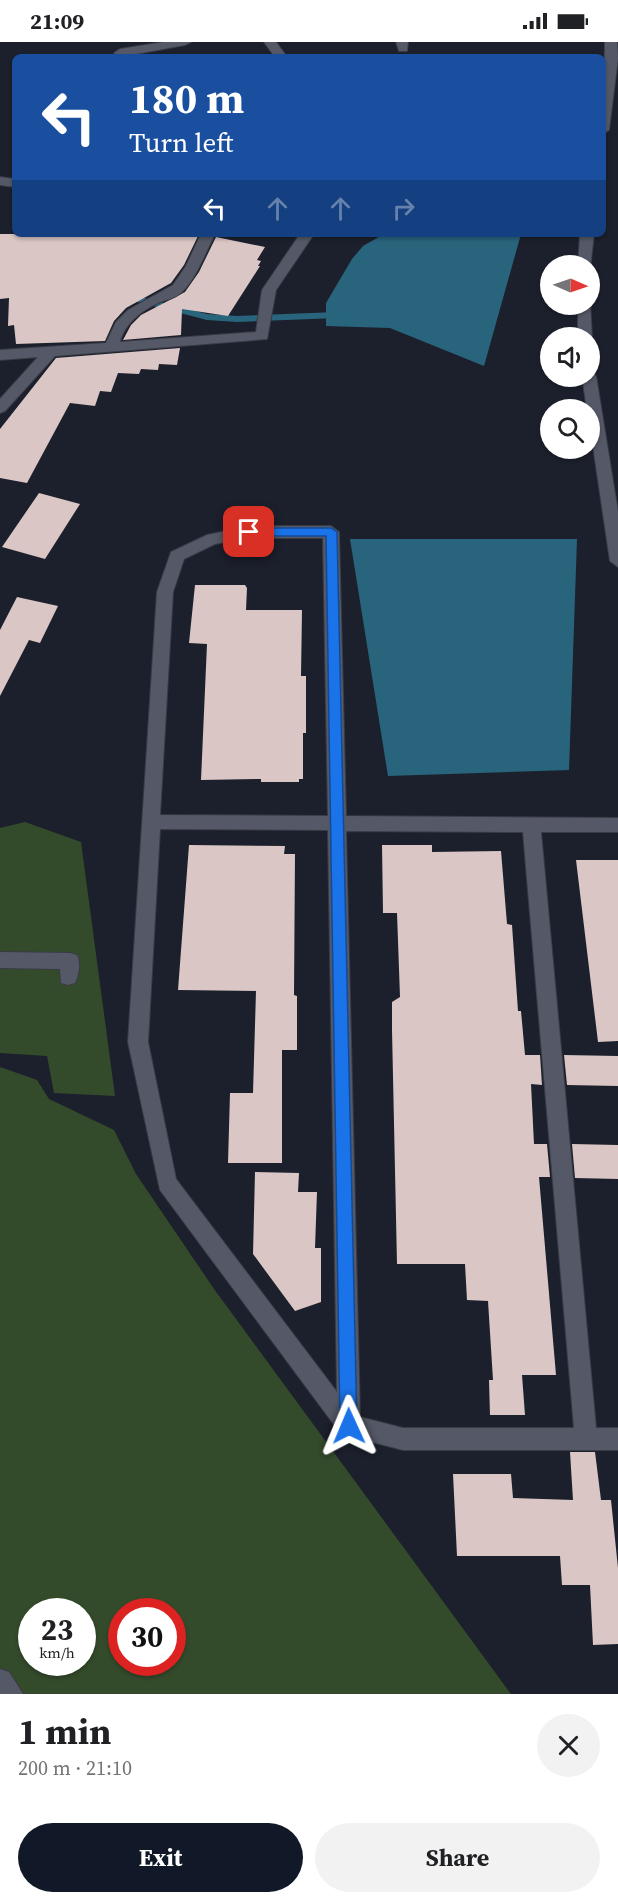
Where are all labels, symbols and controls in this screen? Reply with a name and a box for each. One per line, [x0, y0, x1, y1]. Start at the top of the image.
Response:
text: 21:09 [30, 6, 84, 36]
text: 180 m [129, 69, 244, 127]
icon: left [30, 78, 108, 156]
text: Turn left [129, 124, 233, 161]
icon: left [198, 192, 231, 225]
icon: ahead [261, 192, 294, 225]
icon: ahead [324, 192, 357, 225]
icon: right [387, 192, 420, 225]
north arrow [540, 255, 600, 315]
map controls [540, 255, 600, 459]
button: sound [540, 327, 600, 387]
button: search [540, 399, 600, 459]
pin [223, 506, 274, 557]
icon: arrive [232, 515, 265, 548]
position arrow [317, 1394, 381, 1458]
speed limit sign: 30 [108, 1598, 186, 1676]
text: 23 [41, 1609, 73, 1650]
text: km/h [39, 1642, 75, 1663]
text: 1 min [18, 1707, 111, 1756]
button: close [537, 1714, 600, 1777]
text: 200 m · 21:10 [18, 1754, 132, 1782]
button: Exit [18, 1823, 303, 1892]
button: Share [315, 1823, 600, 1892]

